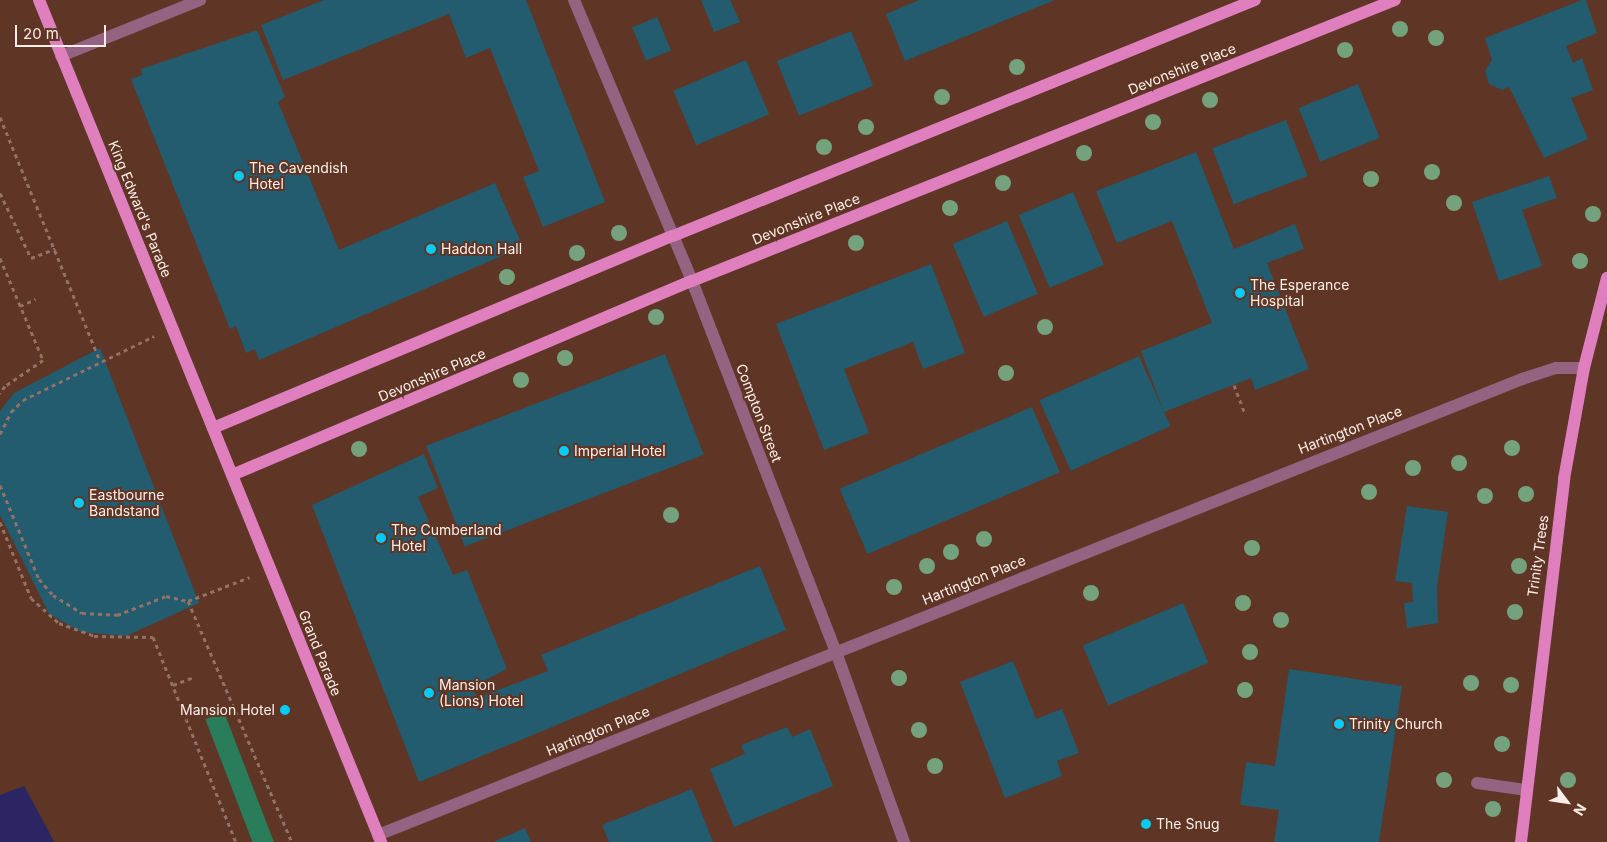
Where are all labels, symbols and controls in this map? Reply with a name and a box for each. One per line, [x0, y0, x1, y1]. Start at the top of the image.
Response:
scale bar [18, 15, 109, 47]
text: 20 m [23, 24, 59, 43]
street label: Devonshire Place [1126, 40, 1238, 98]
street label: King Edward's Parade [105, 138, 175, 280]
place label: The Cavendish Hotel [249, 160, 348, 192]
marker: The Cavendish Hotel [233, 170, 245, 182]
street label: Devonshire Place [750, 190, 862, 248]
place label: Haddon Hall [441, 241, 522, 257]
marker: Haddon Hall [425, 243, 437, 255]
place label: The Esperance Hospital [1250, 277, 1350, 310]
marker: The Esperance Hospital [1234, 287, 1246, 299]
street label: Devonshire Place [376, 345, 488, 405]
street label: Compton Street [733, 361, 785, 465]
street label: Hartington Place [1296, 402, 1404, 458]
place label: Imperial Hotel [574, 443, 666, 459]
marker: Imperial Hotel [558, 445, 570, 457]
place label: Eastbourne Bandstand [89, 487, 164, 520]
marker: Eastbourne Bandstand [73, 497, 85, 509]
street label: Trinity Trees [1524, 514, 1552, 598]
place label: The Cumberland Hotel [391, 522, 502, 554]
marker: The Cumberland Hotel [375, 532, 387, 544]
street label: Hartington Place [920, 552, 1028, 608]
street label: Grand Parade [295, 608, 345, 698]
place label: Mansion (Lions) Hotel [439, 677, 523, 710]
marker: Mansion (Lions) Hotel [423, 687, 435, 699]
place label: Mansion Hotel [180, 702, 275, 718]
street label: Hartington Place [544, 703, 652, 759]
marker: Mansion Hotel [279, 704, 291, 716]
place label: Trinity Church [1349, 716, 1443, 732]
marker: Trinity Church [1333, 718, 1345, 730]
north arrow [1542, 777, 1592, 827]
text: N [1570, 801, 1590, 819]
place label: The Snug [1156, 816, 1220, 832]
marker: The Snug [1140, 818, 1152, 830]

